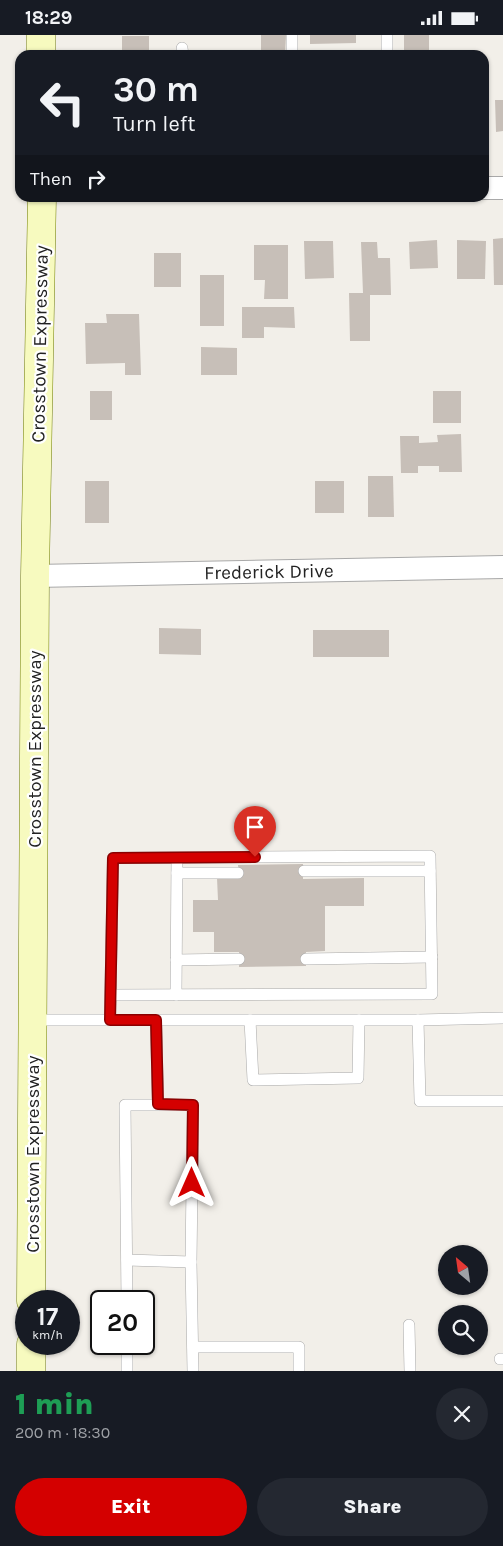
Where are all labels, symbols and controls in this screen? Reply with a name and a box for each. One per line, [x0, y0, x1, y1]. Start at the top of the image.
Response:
text: 18:29 [25, 7, 72, 29]
text: 30 m [113, 69, 199, 110]
icon: left [30, 70, 95, 135]
text: Turn left [113, 111, 196, 137]
icon: right [82, 165, 110, 193]
text: Then [30, 168, 72, 190]
street label: Crosstown Expressway [27, 245, 53, 443]
street label: Frederick Drive [204, 560, 334, 584]
street label: Crosstown Expressway [24, 650, 46, 848]
pin [234, 806, 276, 857]
icon: arrive [241, 813, 269, 841]
street label: Crosstown Expressway [22, 1055, 44, 1253]
position arrow [165, 1156, 217, 1208]
north arrow [438, 1245, 488, 1295]
map controls [438, 1245, 488, 1355]
speed limit sign: 20 [90, 1290, 155, 1355]
text: 17 [37, 1302, 58, 1331]
button: search [438, 1305, 488, 1355]
text: km/h [32, 1328, 63, 1342]
text: 1 min [15, 1386, 94, 1422]
button: close [436, 1388, 488, 1440]
text: 200 m · 18:30 [15, 1423, 110, 1442]
button: Exit [15, 1478, 247, 1536]
button: Share [257, 1478, 488, 1536]

